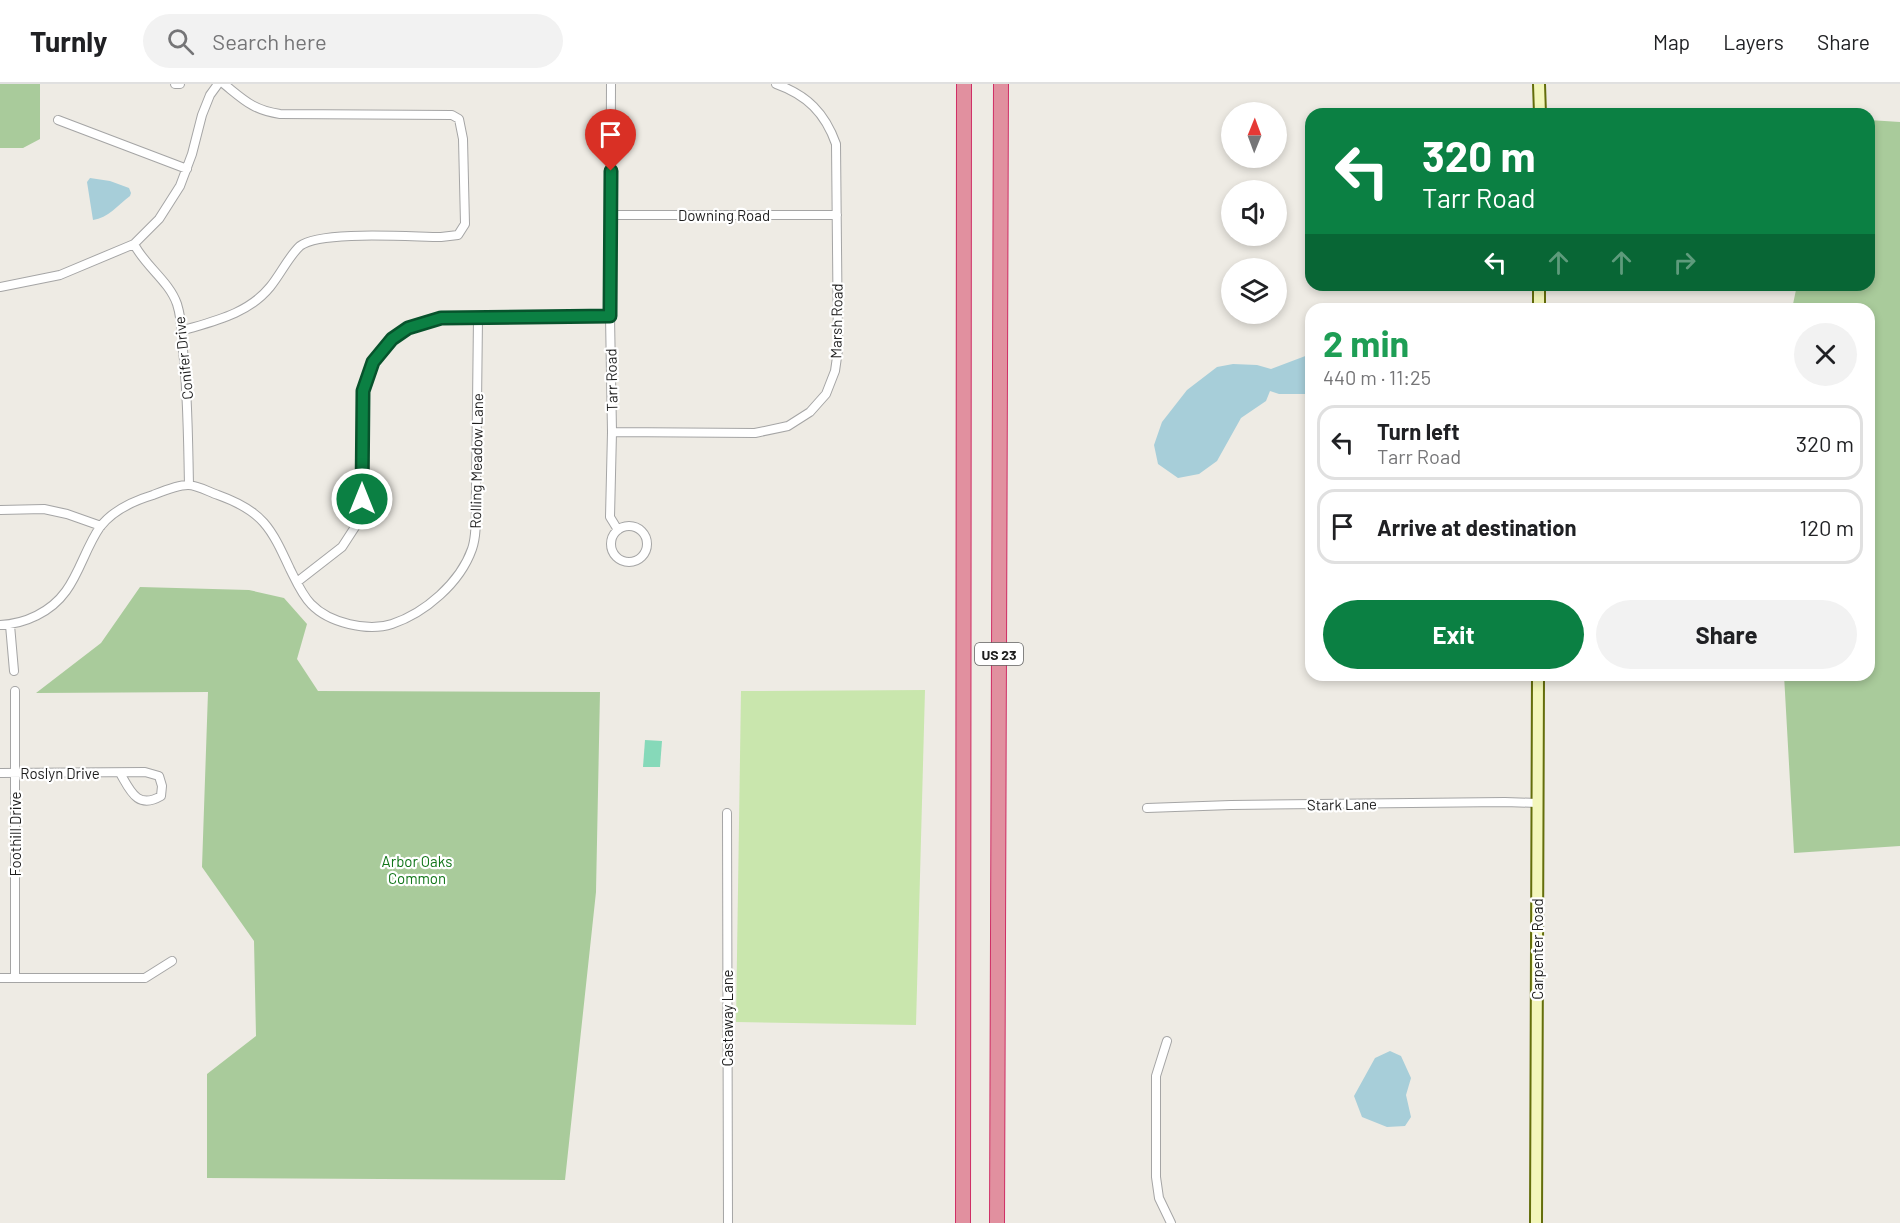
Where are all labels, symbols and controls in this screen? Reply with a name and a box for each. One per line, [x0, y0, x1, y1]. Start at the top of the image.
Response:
search box [143, 14, 563, 68]
text: Turnly [30, 24, 107, 58]
icon: search [164, 25, 197, 58]
text: Search here [212, 28, 327, 54]
text: Map [1653, 29, 1690, 54]
text: Layers [1723, 29, 1784, 54]
text: Share [1817, 29, 1870, 54]
north arrow [1221, 102, 1287, 168]
map controls [1221, 102, 1287, 324]
pin [585, 109, 636, 171]
icon: arrive [594, 118, 627, 151]
text: 320 m [1422, 130, 1536, 180]
icon: left [1323, 132, 1401, 210]
button: sound [1221, 180, 1287, 246]
text: Tarr Road [1422, 181, 1536, 213]
street label: Downing Road [678, 206, 770, 224]
icon: left [1479, 246, 1512, 279]
icon: ahead [1542, 246, 1575, 279]
icon: ahead [1605, 246, 1638, 279]
icon: right [1668, 246, 1701, 279]
button: layers [1221, 258, 1287, 324]
street label: Marsh Road [826, 283, 846, 359]
street label: Conifer Drive [170, 315, 196, 401]
text: 2 min [1323, 321, 1409, 364]
button: close [1794, 323, 1857, 386]
street label: Tarr Road [601, 348, 621, 412]
text: 440 m · 11:25 [1323, 365, 1431, 389]
street label: Rolling Meadow Lane [466, 393, 486, 529]
text: Turn left [1377, 418, 1460, 444]
icon: left [1326, 426, 1359, 459]
text: 320 m [1796, 430, 1854, 456]
text: Tarr Road [1377, 444, 1461, 468]
position arrow [330, 467, 394, 531]
icon: arrive [1326, 510, 1359, 543]
text: Arrive at destination [1377, 514, 1576, 540]
text: 120 m [1799, 514, 1854, 540]
button: Exit [1323, 600, 1584, 669]
button: Share [1596, 600, 1857, 669]
road number: US 23 [975, 643, 1023, 665]
street label: Roslyn Drive [20, 764, 100, 782]
street label: Foothill Drive [6, 792, 24, 876]
street label: Stark Lane [1307, 794, 1377, 814]
park label: Arbor Oaks Common [382, 852, 452, 887]
street label: Carpenter Road [1528, 898, 1546, 1000]
street label: Castaway Lane [718, 969, 736, 1067]

